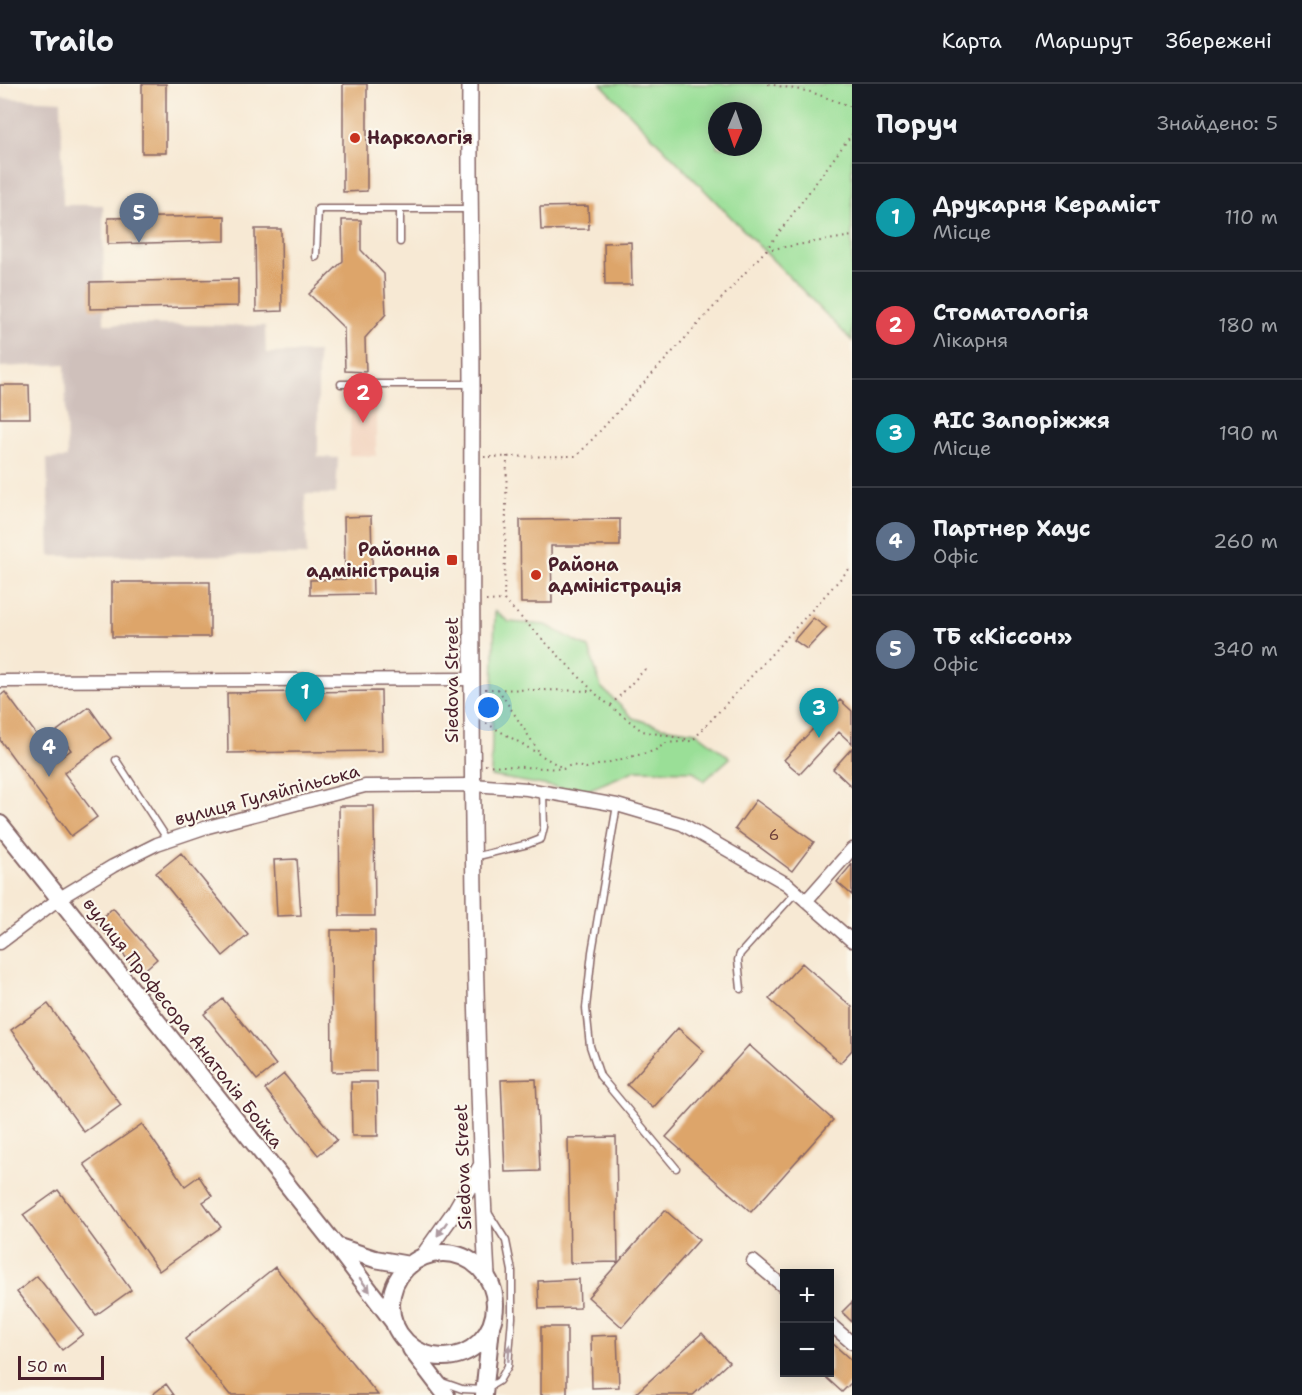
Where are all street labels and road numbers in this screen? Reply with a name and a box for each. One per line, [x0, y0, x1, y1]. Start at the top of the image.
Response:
street label: Siedova Street [440, 617, 464, 743]
street label: вулиця Гуляйпільська [172, 759, 362, 831]
street label: вулиця Професора Анатолія Бойка [78, 893, 288, 1153]
street label: Siedova Street [449, 1103, 477, 1230]

